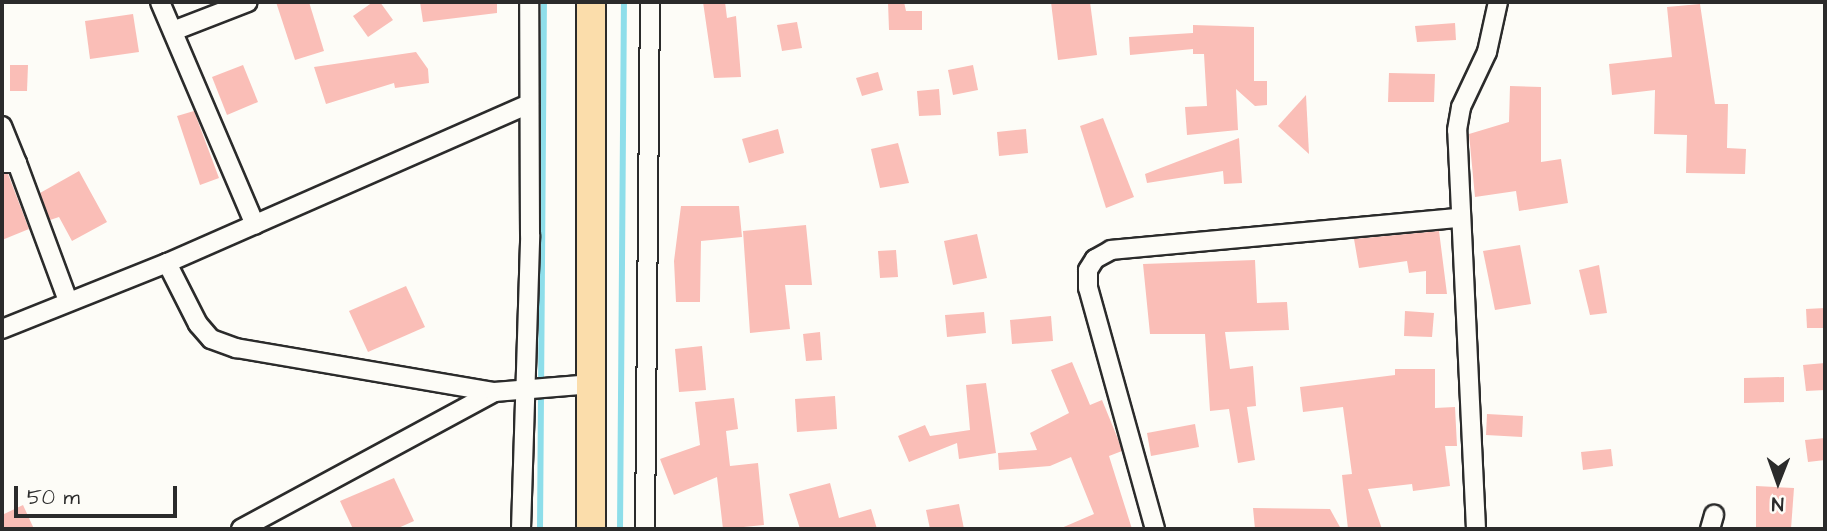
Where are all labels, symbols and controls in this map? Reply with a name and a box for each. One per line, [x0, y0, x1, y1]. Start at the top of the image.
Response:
north arrow [1743, 447, 1813, 517]
scale bar [18, 472, 180, 516]
text: 50 m [27, 483, 80, 512]
text: N [1771, 490, 1784, 517]

